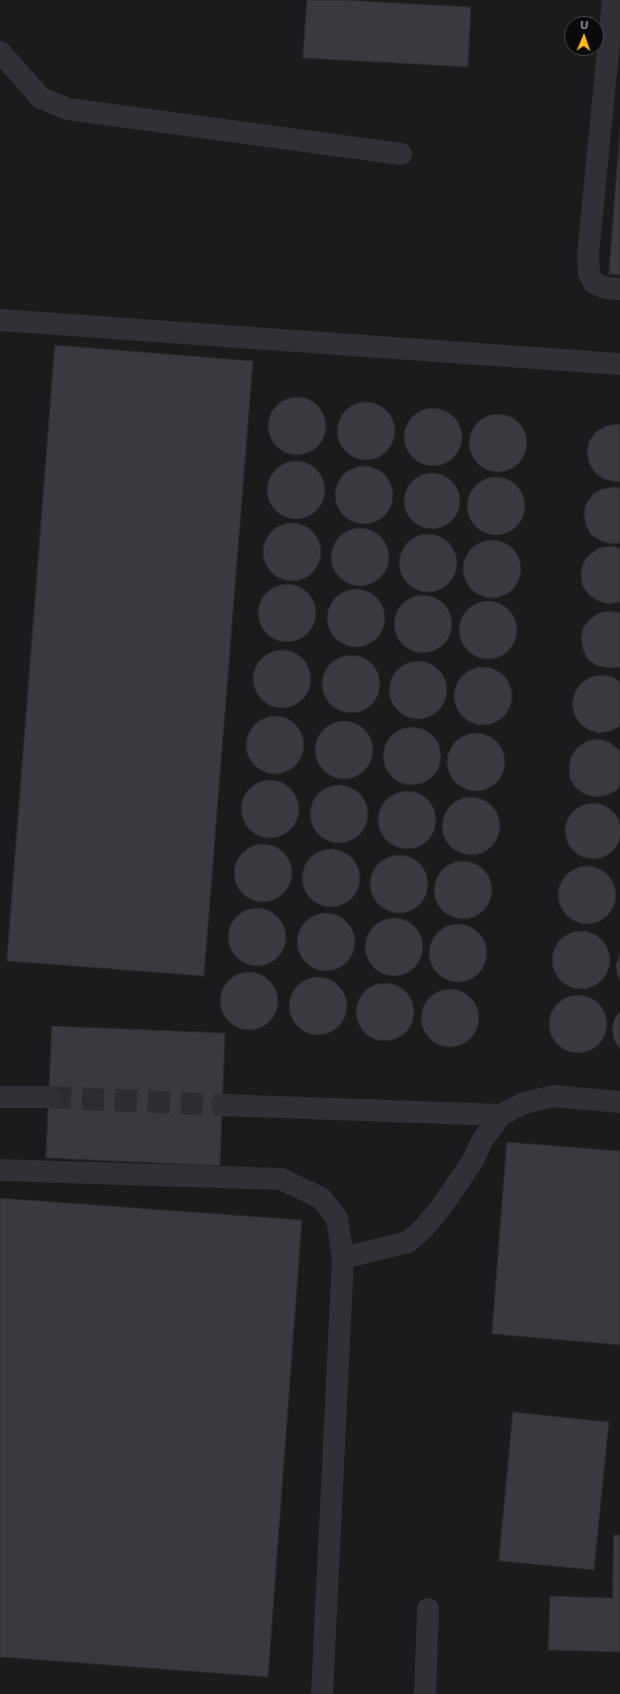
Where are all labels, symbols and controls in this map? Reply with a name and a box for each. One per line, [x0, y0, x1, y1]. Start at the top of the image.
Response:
north arrow [564, 16, 604, 56]
text: U [580, 19, 589, 31]

